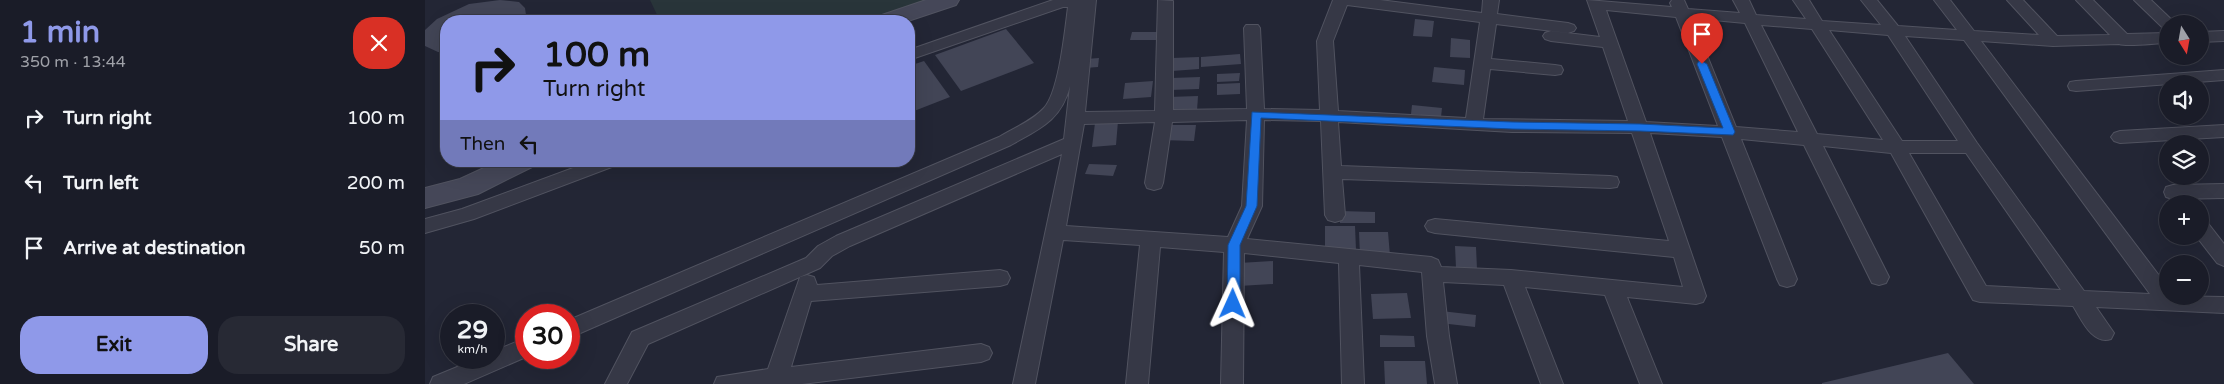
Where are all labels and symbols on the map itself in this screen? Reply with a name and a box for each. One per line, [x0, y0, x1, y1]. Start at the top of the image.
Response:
pin [1681, 13, 1723, 64]
north arrow [2159, 15, 2209, 65]
position arrow [1206, 277, 1258, 329]
speed limit sign: 30 [515, 304, 580, 369]

